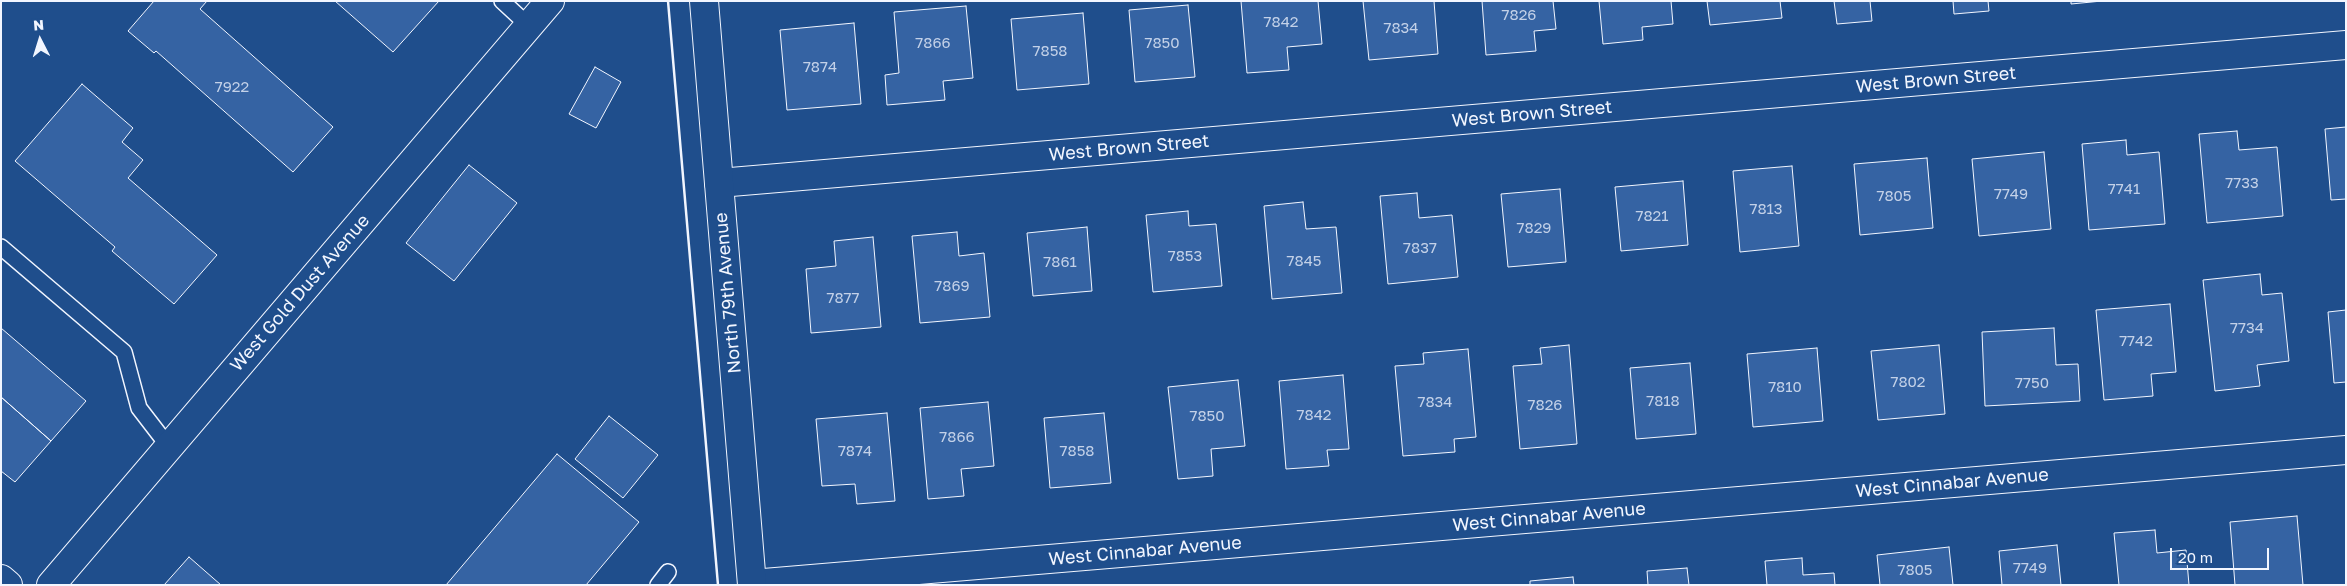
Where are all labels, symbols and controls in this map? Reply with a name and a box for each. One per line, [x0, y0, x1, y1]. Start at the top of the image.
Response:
house number: 7826 [1502, 6, 1536, 24]
house number: 7842 [1264, 13, 1298, 31]
north arrow [15, 15, 65, 65]
text: N [33, 16, 45, 33]
house number: 7834 [1383, 19, 1419, 37]
house number: 7866 [915, 34, 951, 52]
house number: 7850 [1144, 34, 1180, 52]
house number: 7858 [1033, 42, 1067, 60]
house number: 7874 [803, 58, 837, 76]
street label: West Brown Street [1855, 62, 2017, 98]
house number: 7922 [215, 78, 249, 96]
street label: West Brown Street [1451, 96, 1613, 132]
street label: West Brown Street [1048, 130, 1210, 166]
house number: 7733 [2225, 174, 2259, 192]
house number: 7741 [2108, 180, 2140, 198]
house number: 7749 [1994, 185, 2028, 203]
house number: 7805 [1876, 187, 1912, 205]
house number: 7813 [1749, 200, 1783, 218]
house number: 7821 [1635, 207, 1669, 225]
street label: West Gold Dust Avenue [226, 210, 374, 376]
street label: North 79th Avenue [710, 212, 746, 374]
house number: 7829 [1517, 219, 1551, 237]
house number: 7837 [1403, 239, 1437, 257]
house number: 7853 [1168, 247, 1202, 265]
house number: 7845 [1287, 252, 1321, 270]
house number: 7861 [1043, 253, 1077, 271]
house number: 7869 [934, 277, 970, 295]
house number: 7877 [827, 289, 859, 307]
house number: 7734 [2230, 319, 2264, 337]
house number: 7742 [2119, 332, 2153, 350]
house number: 7802 [1890, 373, 1926, 391]
house number: 7750 [2015, 374, 2049, 392]
house number: 7810 [1768, 378, 1802, 396]
house number: 7818 [1646, 392, 1680, 410]
house number: 7834 [1417, 393, 1453, 411]
house number: 7826 [1528, 396, 1562, 414]
house number: 7842 [1297, 406, 1331, 424]
house number: 7850 [1189, 407, 1225, 425]
house number: 7866 [939, 428, 975, 446]
house number: 7874 [838, 442, 872, 460]
house number: 7858 [1060, 442, 1094, 460]
street label: West Cinnabar Avenue [1854, 464, 2050, 502]
street label: West Cinnabar Avenue [1451, 498, 1647, 536]
street label: West Cinnabar Avenue [1047, 532, 1243, 570]
scale bar [2172, 538, 2271, 570]
text: 20 m [2178, 548, 2213, 566]
house number: 7749 [2013, 559, 2047, 577]
house number: 7805 [1897, 561, 1933, 579]

